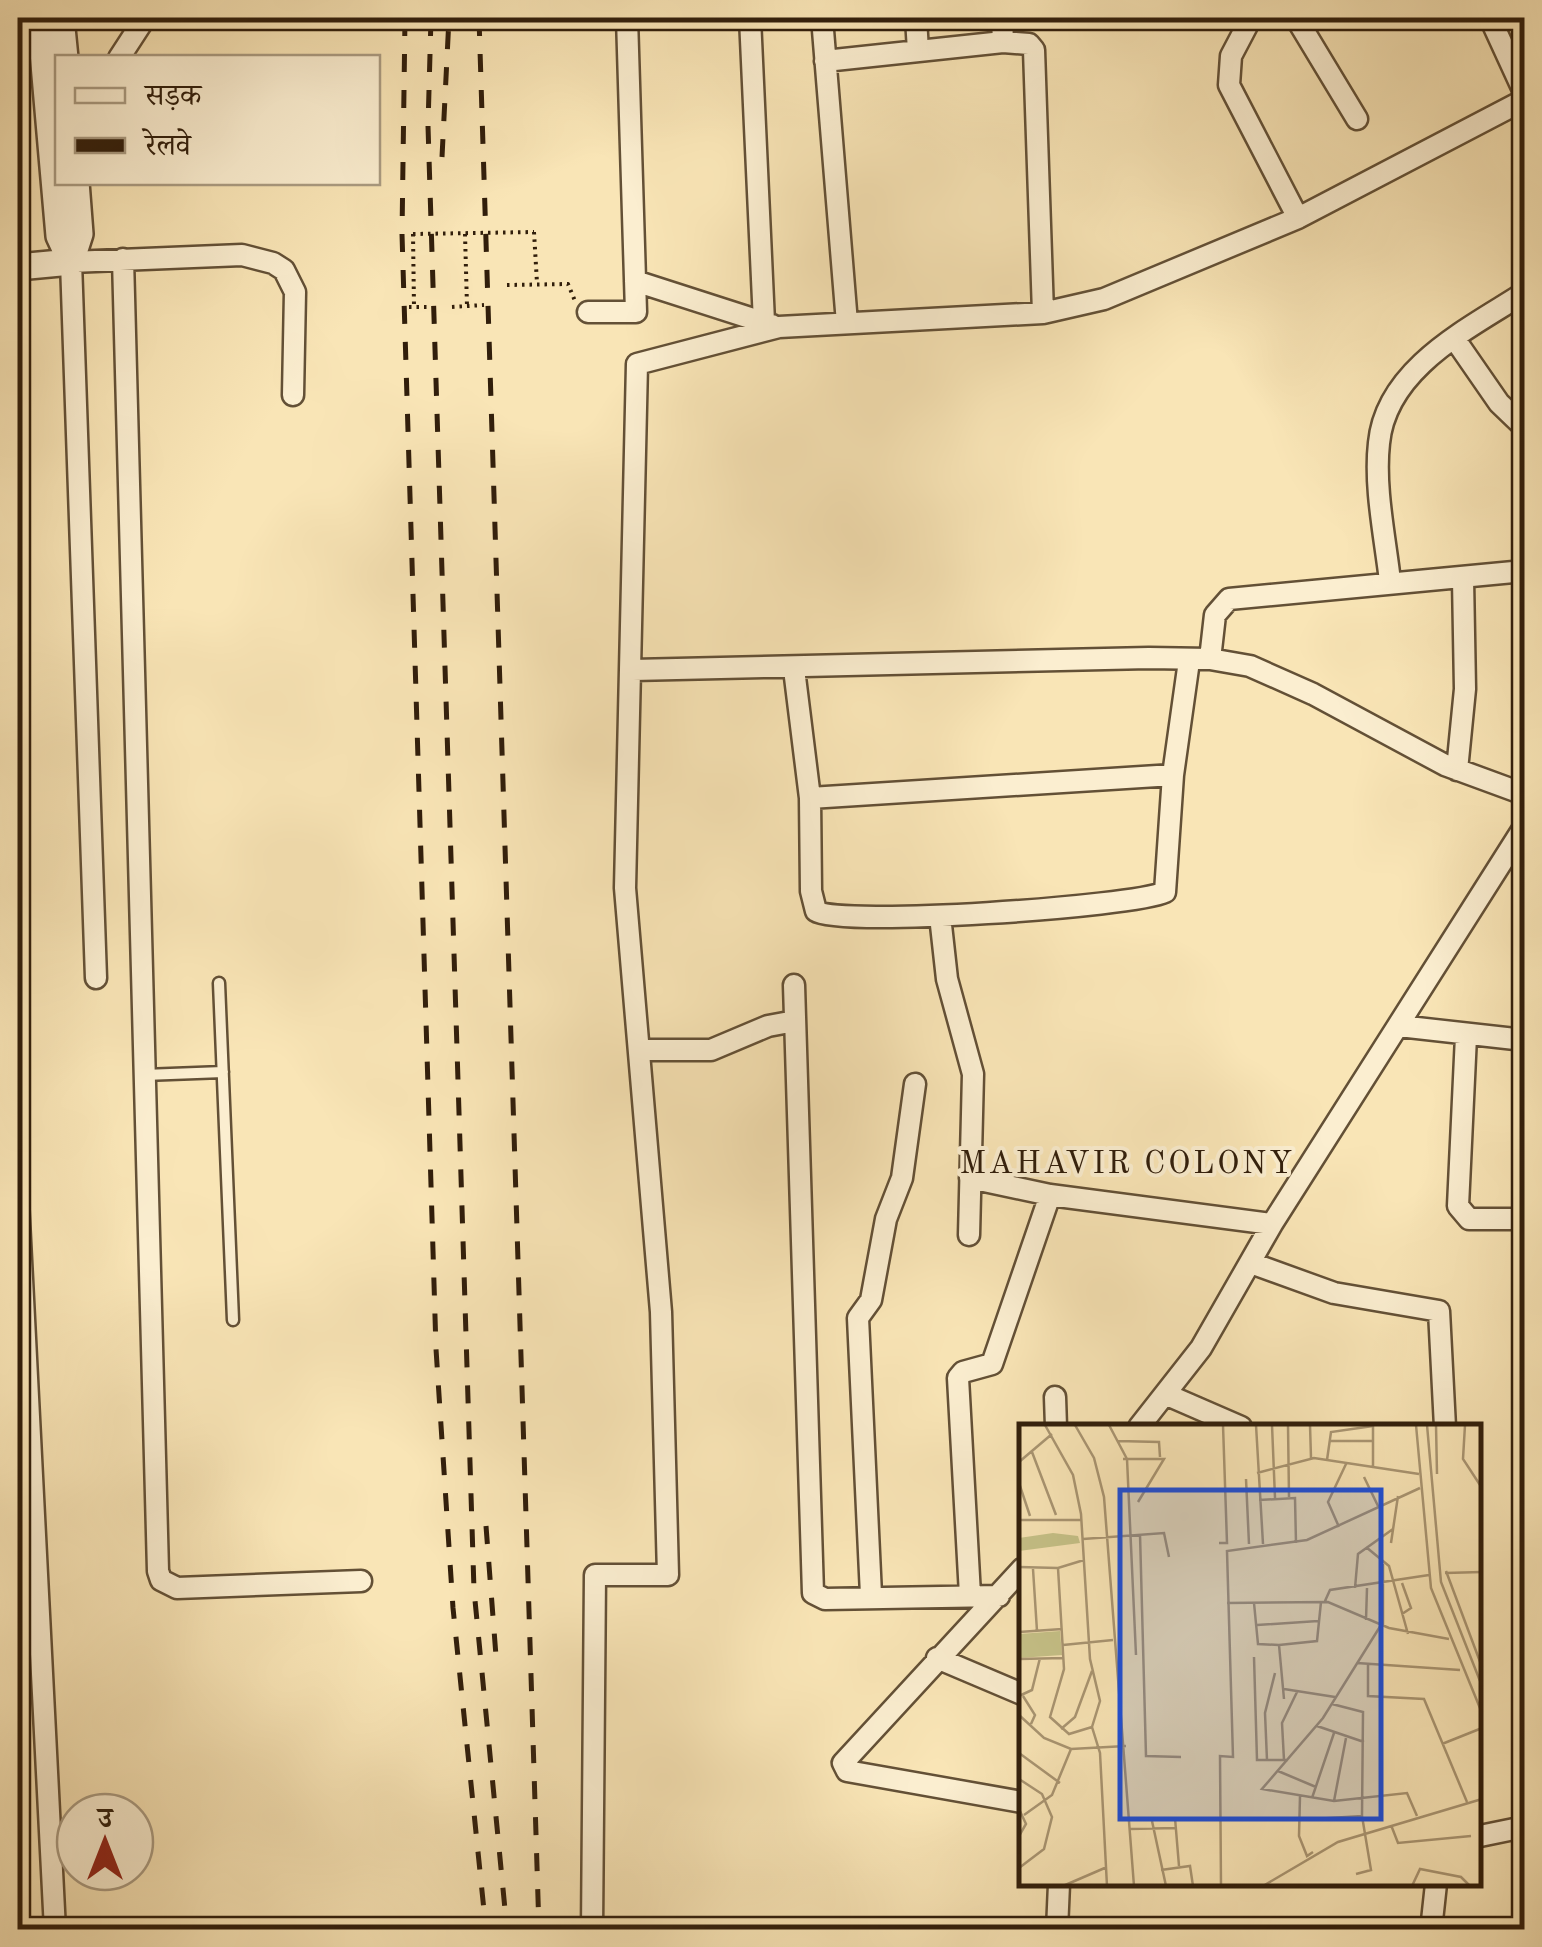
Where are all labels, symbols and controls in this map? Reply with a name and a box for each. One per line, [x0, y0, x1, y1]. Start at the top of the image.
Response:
legend [55, 55, 380, 185]
text: सड़क [143, 82, 203, 112]
text: रेलवे [142, 128, 193, 162]
district label: MAHAVIR COLONY [959, 1149, 1295, 1181]
inset map [1019, 1424, 1482, 1887]
north arrow [55, 1792, 155, 1892]
text: उ [96, 1806, 114, 1834]

